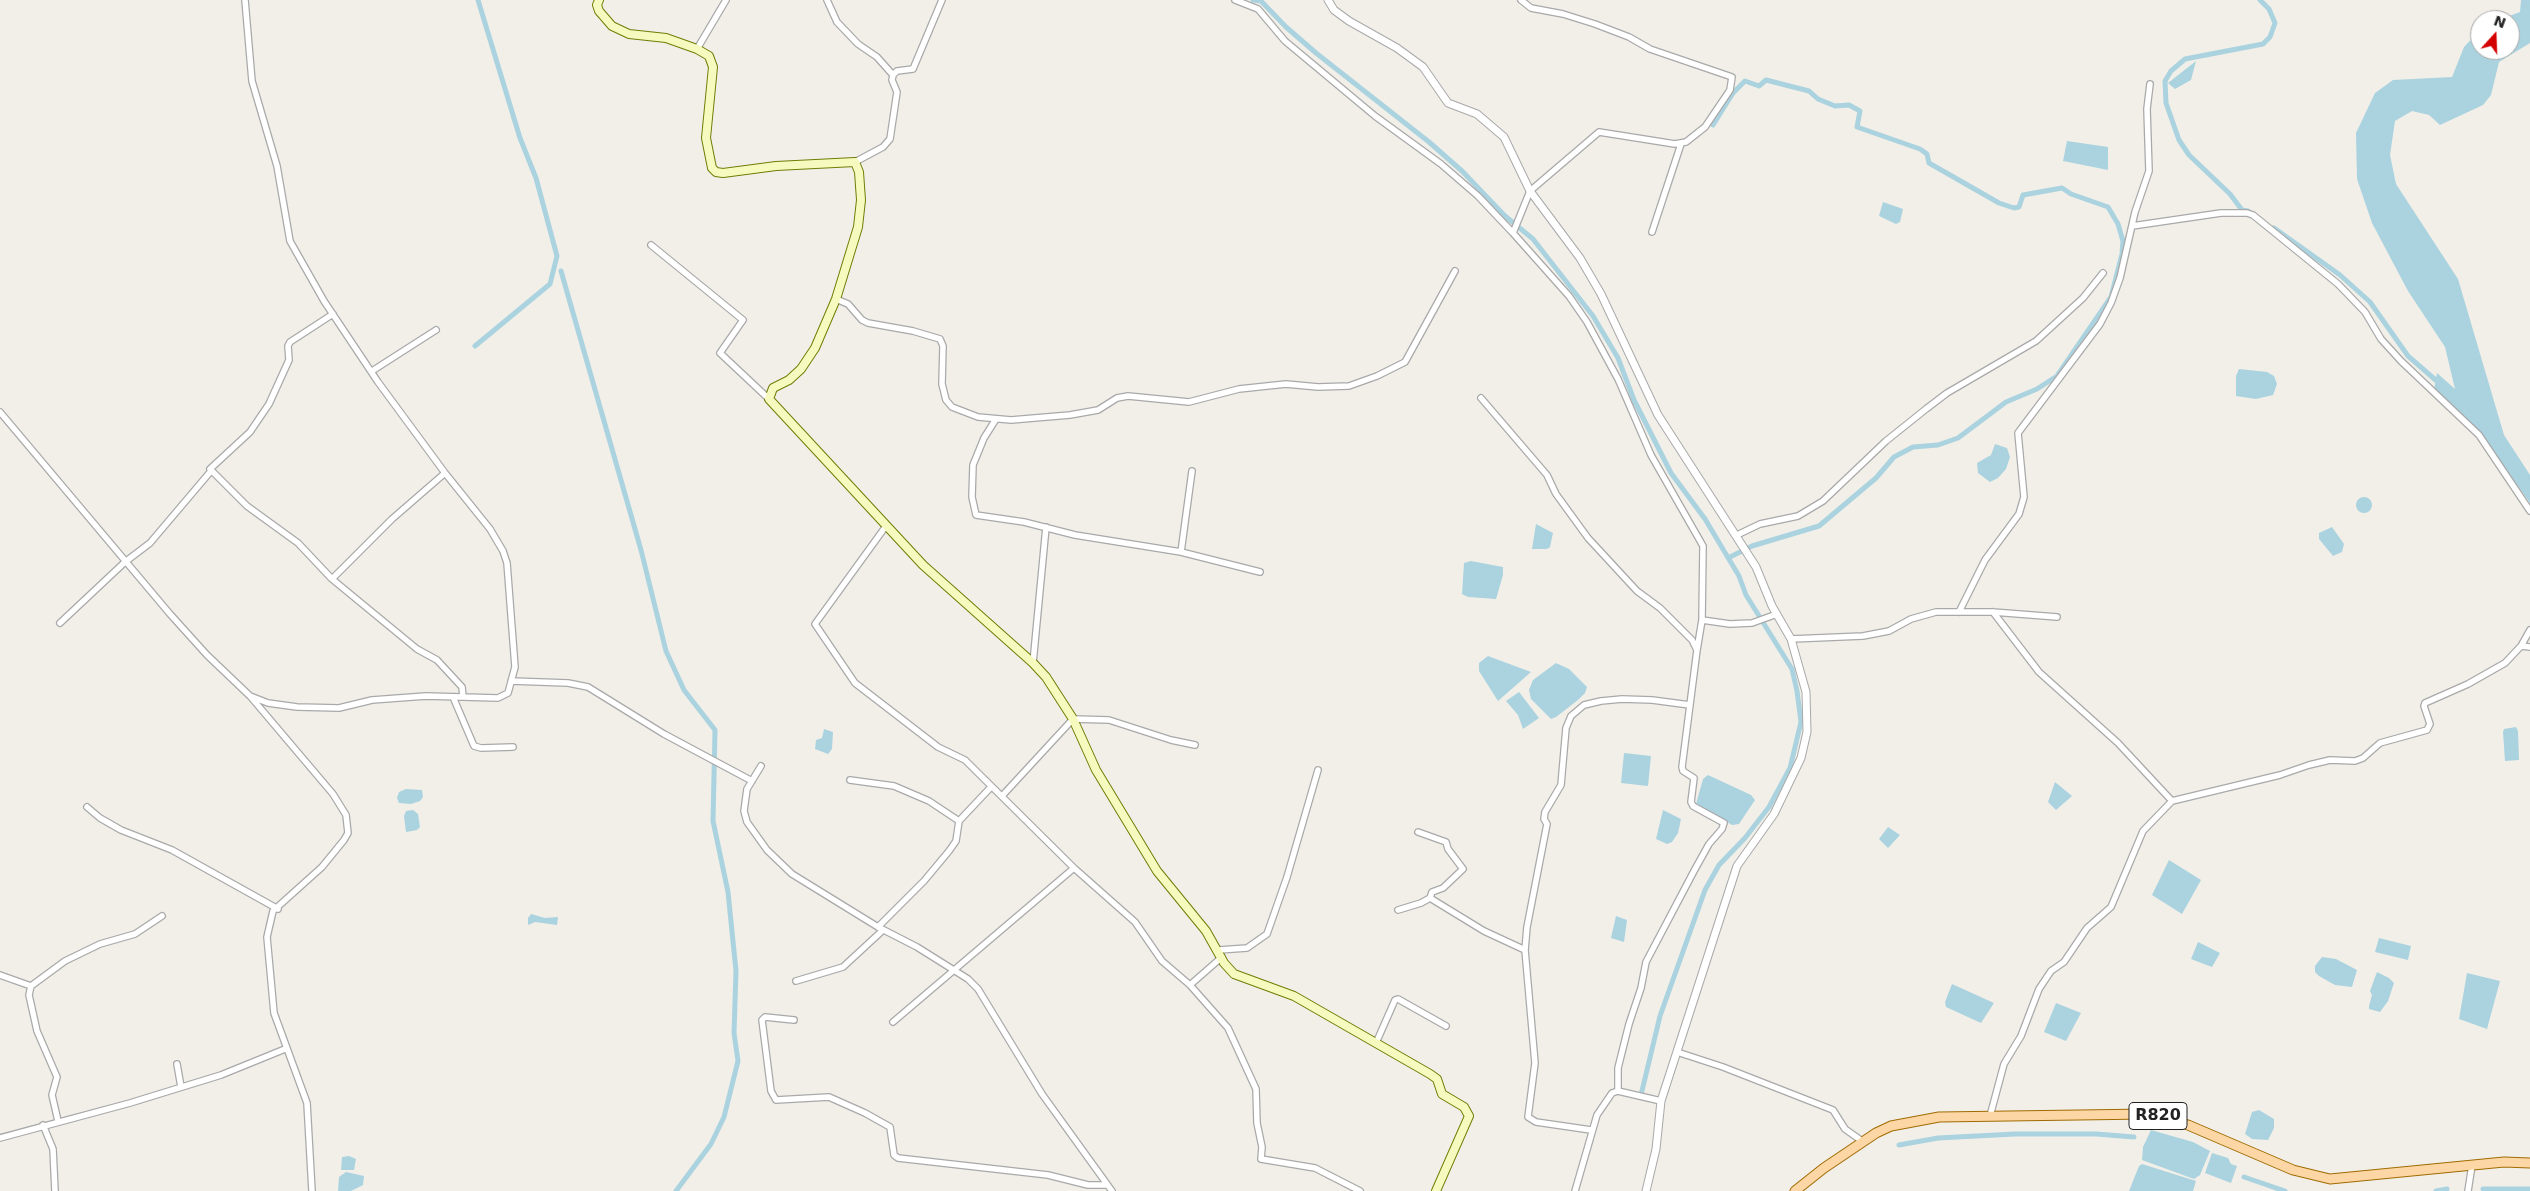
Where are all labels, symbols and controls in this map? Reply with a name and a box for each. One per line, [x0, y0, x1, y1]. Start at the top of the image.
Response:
north arrow [2470, 10, 2520, 60]
text: N [2492, 12, 2508, 31]
road number: R820 [2129, 1102, 2187, 1130]

